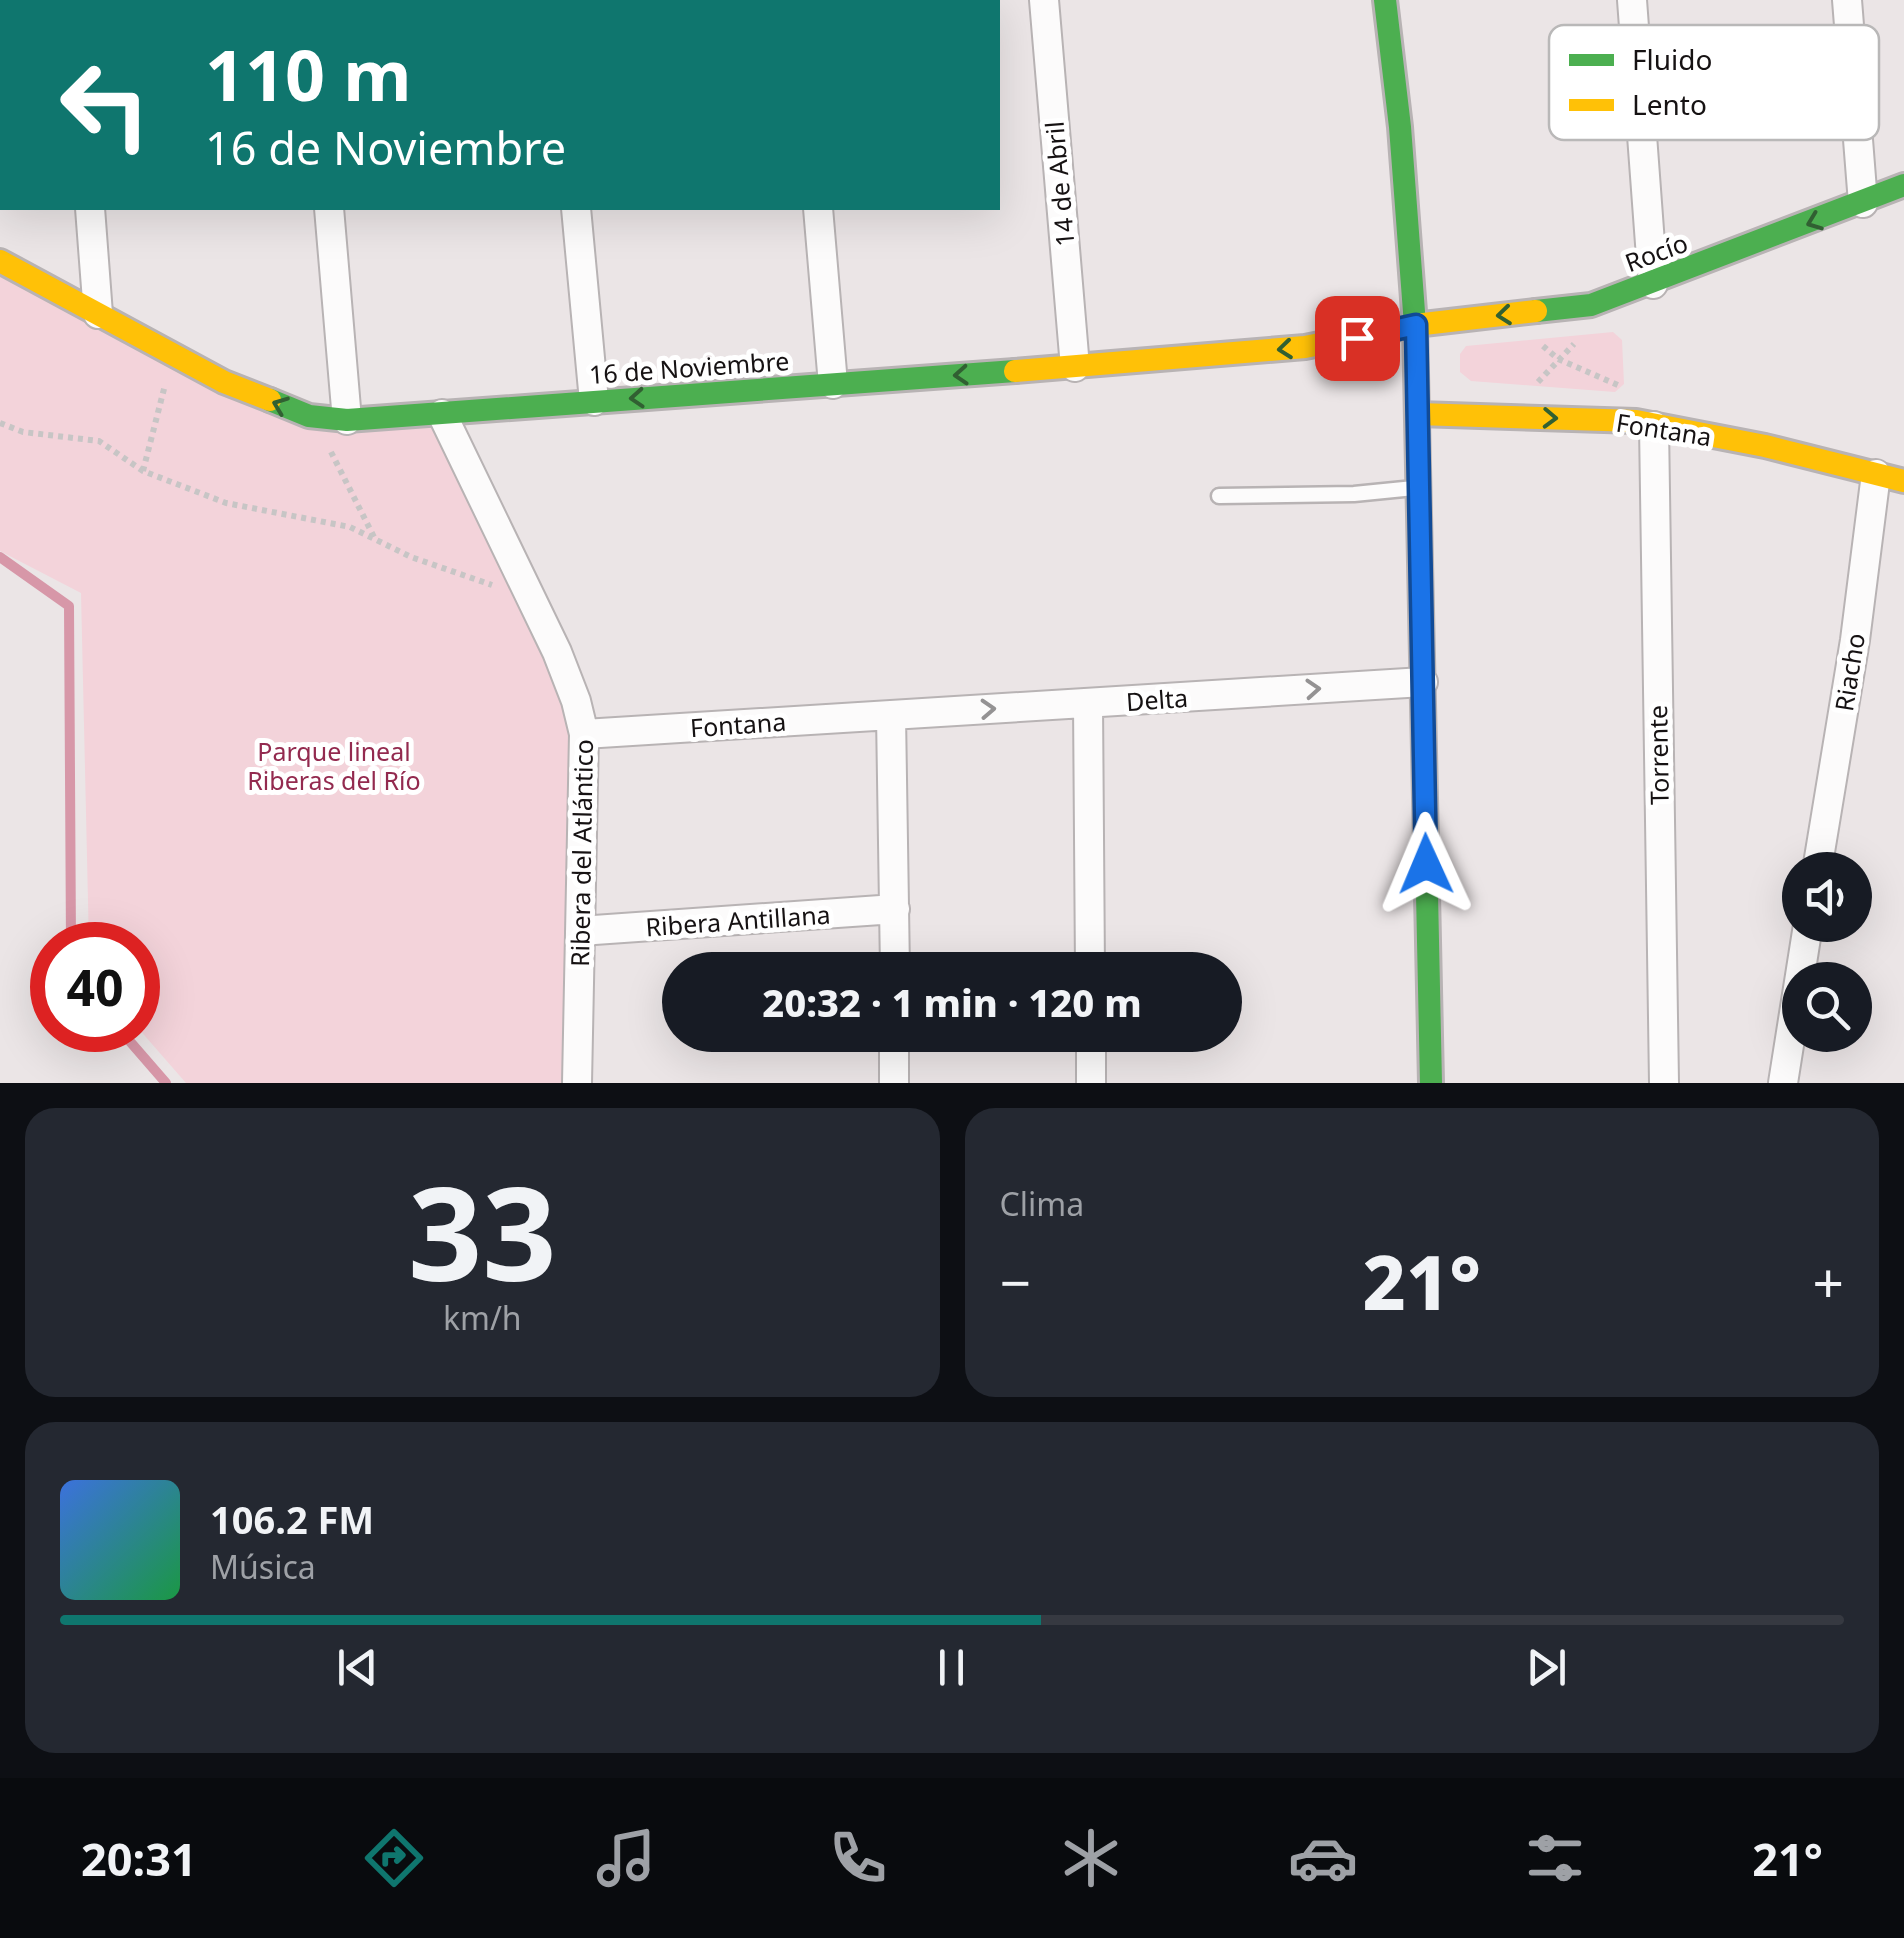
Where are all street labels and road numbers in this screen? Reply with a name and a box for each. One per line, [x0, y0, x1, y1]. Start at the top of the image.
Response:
street label: 14 de Abril [1037, 120, 1081, 248]
street label: Rocío [1620, 225, 1692, 279]
street label: 16 de Noviembre [588, 343, 790, 391]
street label: Fontana [1614, 405, 1714, 453]
street label: Riacho [1826, 631, 1872, 713]
street label: Delta [1125, 680, 1189, 718]
street label: Fontana [689, 704, 787, 744]
street label: Torrente [1640, 705, 1676, 805]
street label: Ribera del Atlántico [562, 739, 600, 967]
street label: Ribera Antillana [644, 897, 832, 943]

